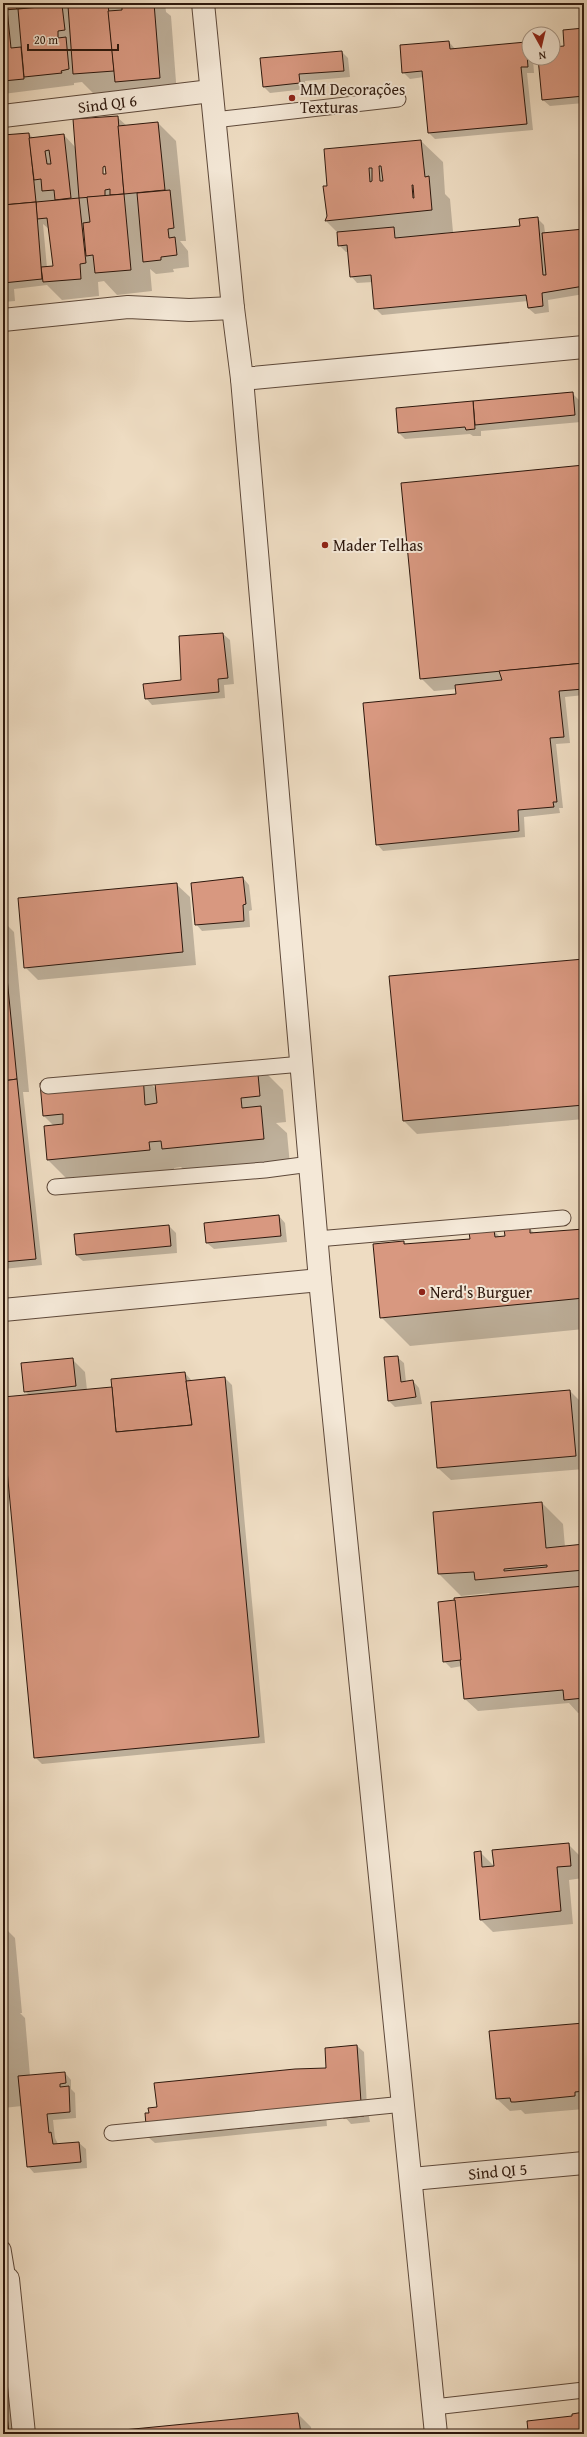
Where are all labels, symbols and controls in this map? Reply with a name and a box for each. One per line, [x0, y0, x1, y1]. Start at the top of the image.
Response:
scale bar [28, 26, 118, 52]
north arrow [521, 26, 561, 66]
text: 20 m [34, 31, 58, 48]
text: N [537, 47, 547, 64]
place label: MM Decorações Texturas [300, 77, 405, 119]
street label: Sind QI 6 [76, 88, 138, 119]
marker: MM Decorações Texturas [287, 93, 297, 103]
place label: Mader Telhas [333, 533, 423, 557]
marker: Mader Telhas [320, 540, 330, 550]
place label: Nerd's Burguer [430, 1280, 532, 1304]
marker: Nerd's Burguer [417, 1287, 427, 1297]
street label: Sind QI 5 [467, 2156, 528, 2186]

